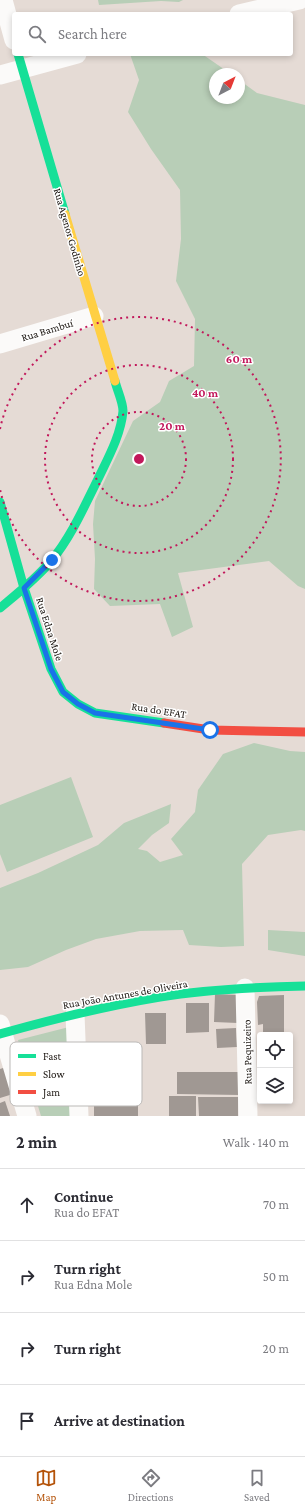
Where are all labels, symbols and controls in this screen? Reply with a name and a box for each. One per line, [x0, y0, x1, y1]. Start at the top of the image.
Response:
search box [12, 12, 293, 56]
icon: search [26, 23, 48, 45]
text: Search here [58, 26, 127, 42]
north arrow [209, 68, 245, 104]
street label: Rua Agenor Godinho [51, 187, 88, 278]
street label: Rua Bambuí [20, 316, 75, 344]
text: 60 m [226, 352, 253, 366]
text: 40 m [192, 386, 219, 400]
text: 20 m [159, 419, 186, 433]
centre of rings [132, 452, 146, 466]
route end [43, 551, 61, 569]
street label: Rua Edna Mole [34, 596, 66, 662]
street label: Rua do EFAT [131, 700, 187, 720]
route start [201, 721, 219, 739]
street label: Rua João Antunes de Oliveira [62, 977, 188, 1012]
street label: Rua Pequizeiro [240, 1019, 255, 1085]
map controls [257, 1032, 293, 1104]
button: locate [257, 1032, 293, 1068]
legend [10, 1042, 142, 1106]
text: Fast [43, 1050, 62, 1062]
text: Slow [43, 1068, 65, 1080]
button: layers [257, 1068, 293, 1104]
text: Jam [42, 1086, 60, 1099]
text: 2 min [16, 1133, 57, 1152]
text: Walk · 140 m [223, 1135, 289, 1150]
text: Continue [54, 1189, 113, 1205]
icon: ahead [16, 1194, 38, 1216]
text: 70 m [263, 1197, 289, 1212]
text: Rua do EFAT [54, 1205, 119, 1220]
text: Turn right [54, 1261, 121, 1277]
icon: right [16, 1266, 38, 1288]
text: 50 m [263, 1269, 289, 1284]
text: Rua Edna Mole [54, 1277, 132, 1292]
icon: right [16, 1338, 38, 1360]
text: Turn right [54, 1341, 121, 1357]
text: 20 m [263, 1341, 289, 1356]
icon: arrive [16, 1410, 38, 1432]
text: Arrive at destination [54, 1413, 185, 1429]
tab: Map [35, 1467, 57, 1503]
tab: Directions [128, 1467, 173, 1503]
tab: Saved [244, 1467, 270, 1503]

